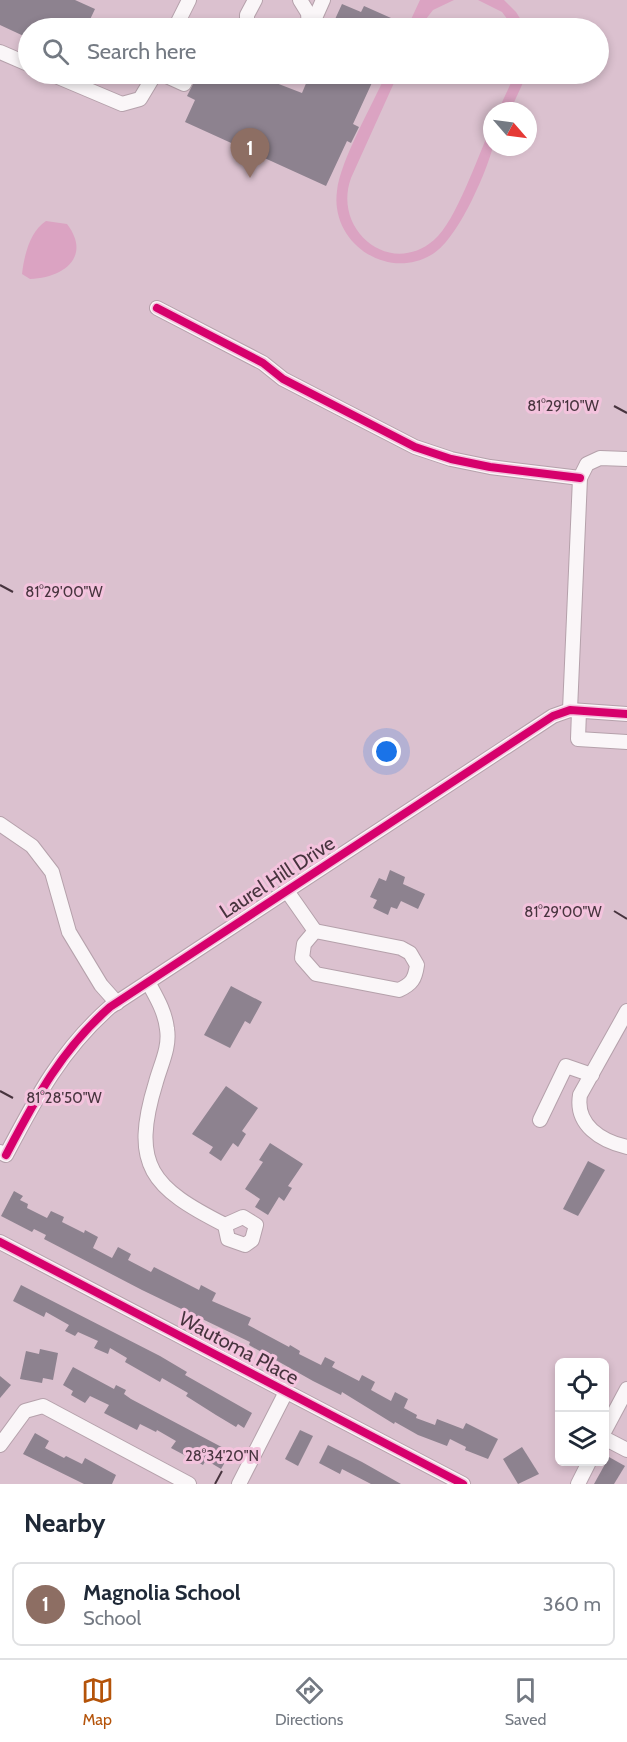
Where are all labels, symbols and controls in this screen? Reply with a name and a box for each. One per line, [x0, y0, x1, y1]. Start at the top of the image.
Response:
search box [18, 18, 609, 84]
icon: search [39, 35, 72, 68]
text: Search here [87, 38, 196, 65]
north arrow [483, 102, 537, 156]
pin: 1 [230, 128, 270, 178]
text: 81°29'10"W [527, 397, 600, 415]
text: 81°29'00"W [25, 583, 103, 601]
your location [372, 737, 401, 766]
street label: Laurel Hill Drive [215, 831, 339, 923]
text: 81°29'00"W [524, 903, 602, 921]
text: 81°28'50"W [26, 1089, 103, 1107]
street label: Wautoma Place [175, 1306, 303, 1390]
map controls [555, 1358, 609, 1466]
button: locate [555, 1358, 609, 1412]
button: layers [555, 1412, 609, 1466]
text: 28°34'20"N [185, 1447, 259, 1465]
text: Nearby [24, 1507, 105, 1539]
text: Magnolia School [83, 1579, 241, 1606]
text: 1 [42, 1592, 49, 1616]
text: 360 m [543, 1592, 601, 1616]
text: School [83, 1606, 141, 1630]
tab: Map [81, 1674, 114, 1729]
tab: Directions [275, 1674, 343, 1729]
tab: Saved [505, 1674, 546, 1729]

